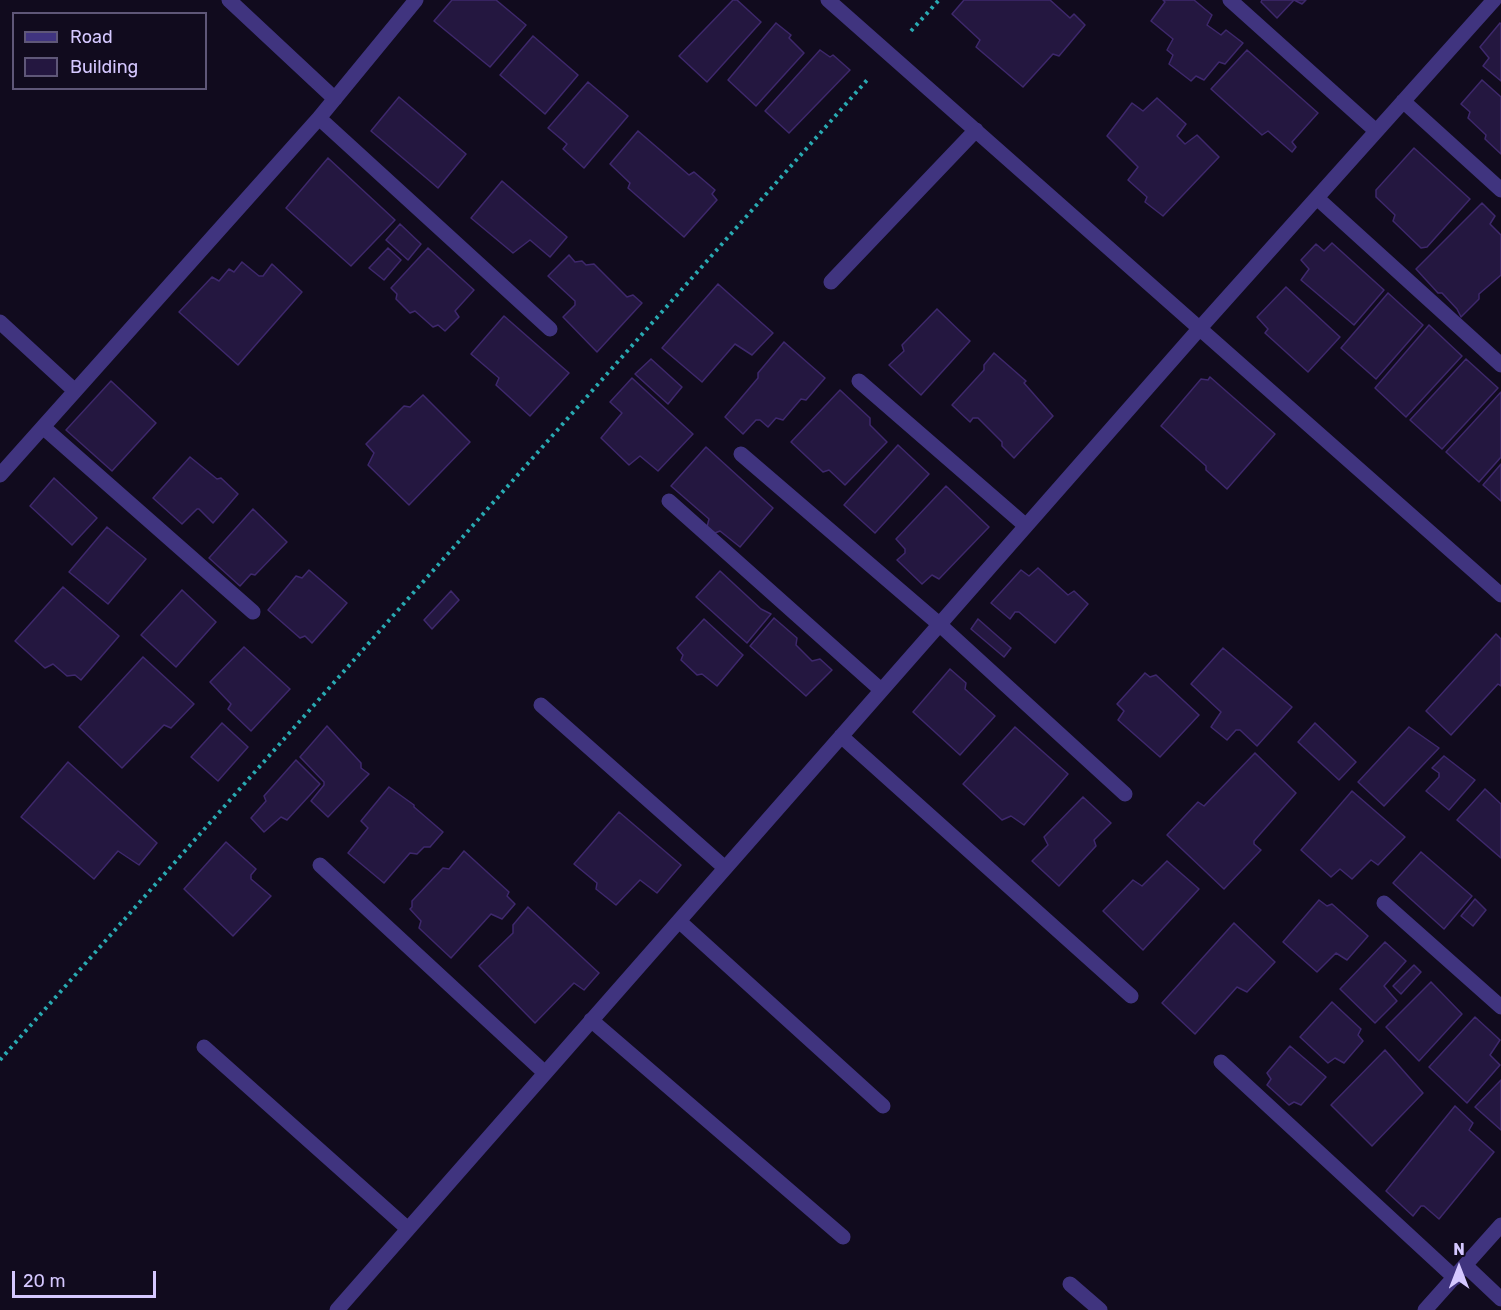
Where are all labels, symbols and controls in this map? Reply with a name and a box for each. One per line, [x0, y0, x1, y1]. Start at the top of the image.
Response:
legend [12, 12, 207, 90]
text: Road [70, 26, 113, 48]
text: Building [70, 56, 138, 78]
north arrow [1429, 1238, 1489, 1298]
text: N [1453, 1240, 1465, 1259]
scale bar [15, 1259, 159, 1297]
text: 20 m [23, 1270, 65, 1292]

